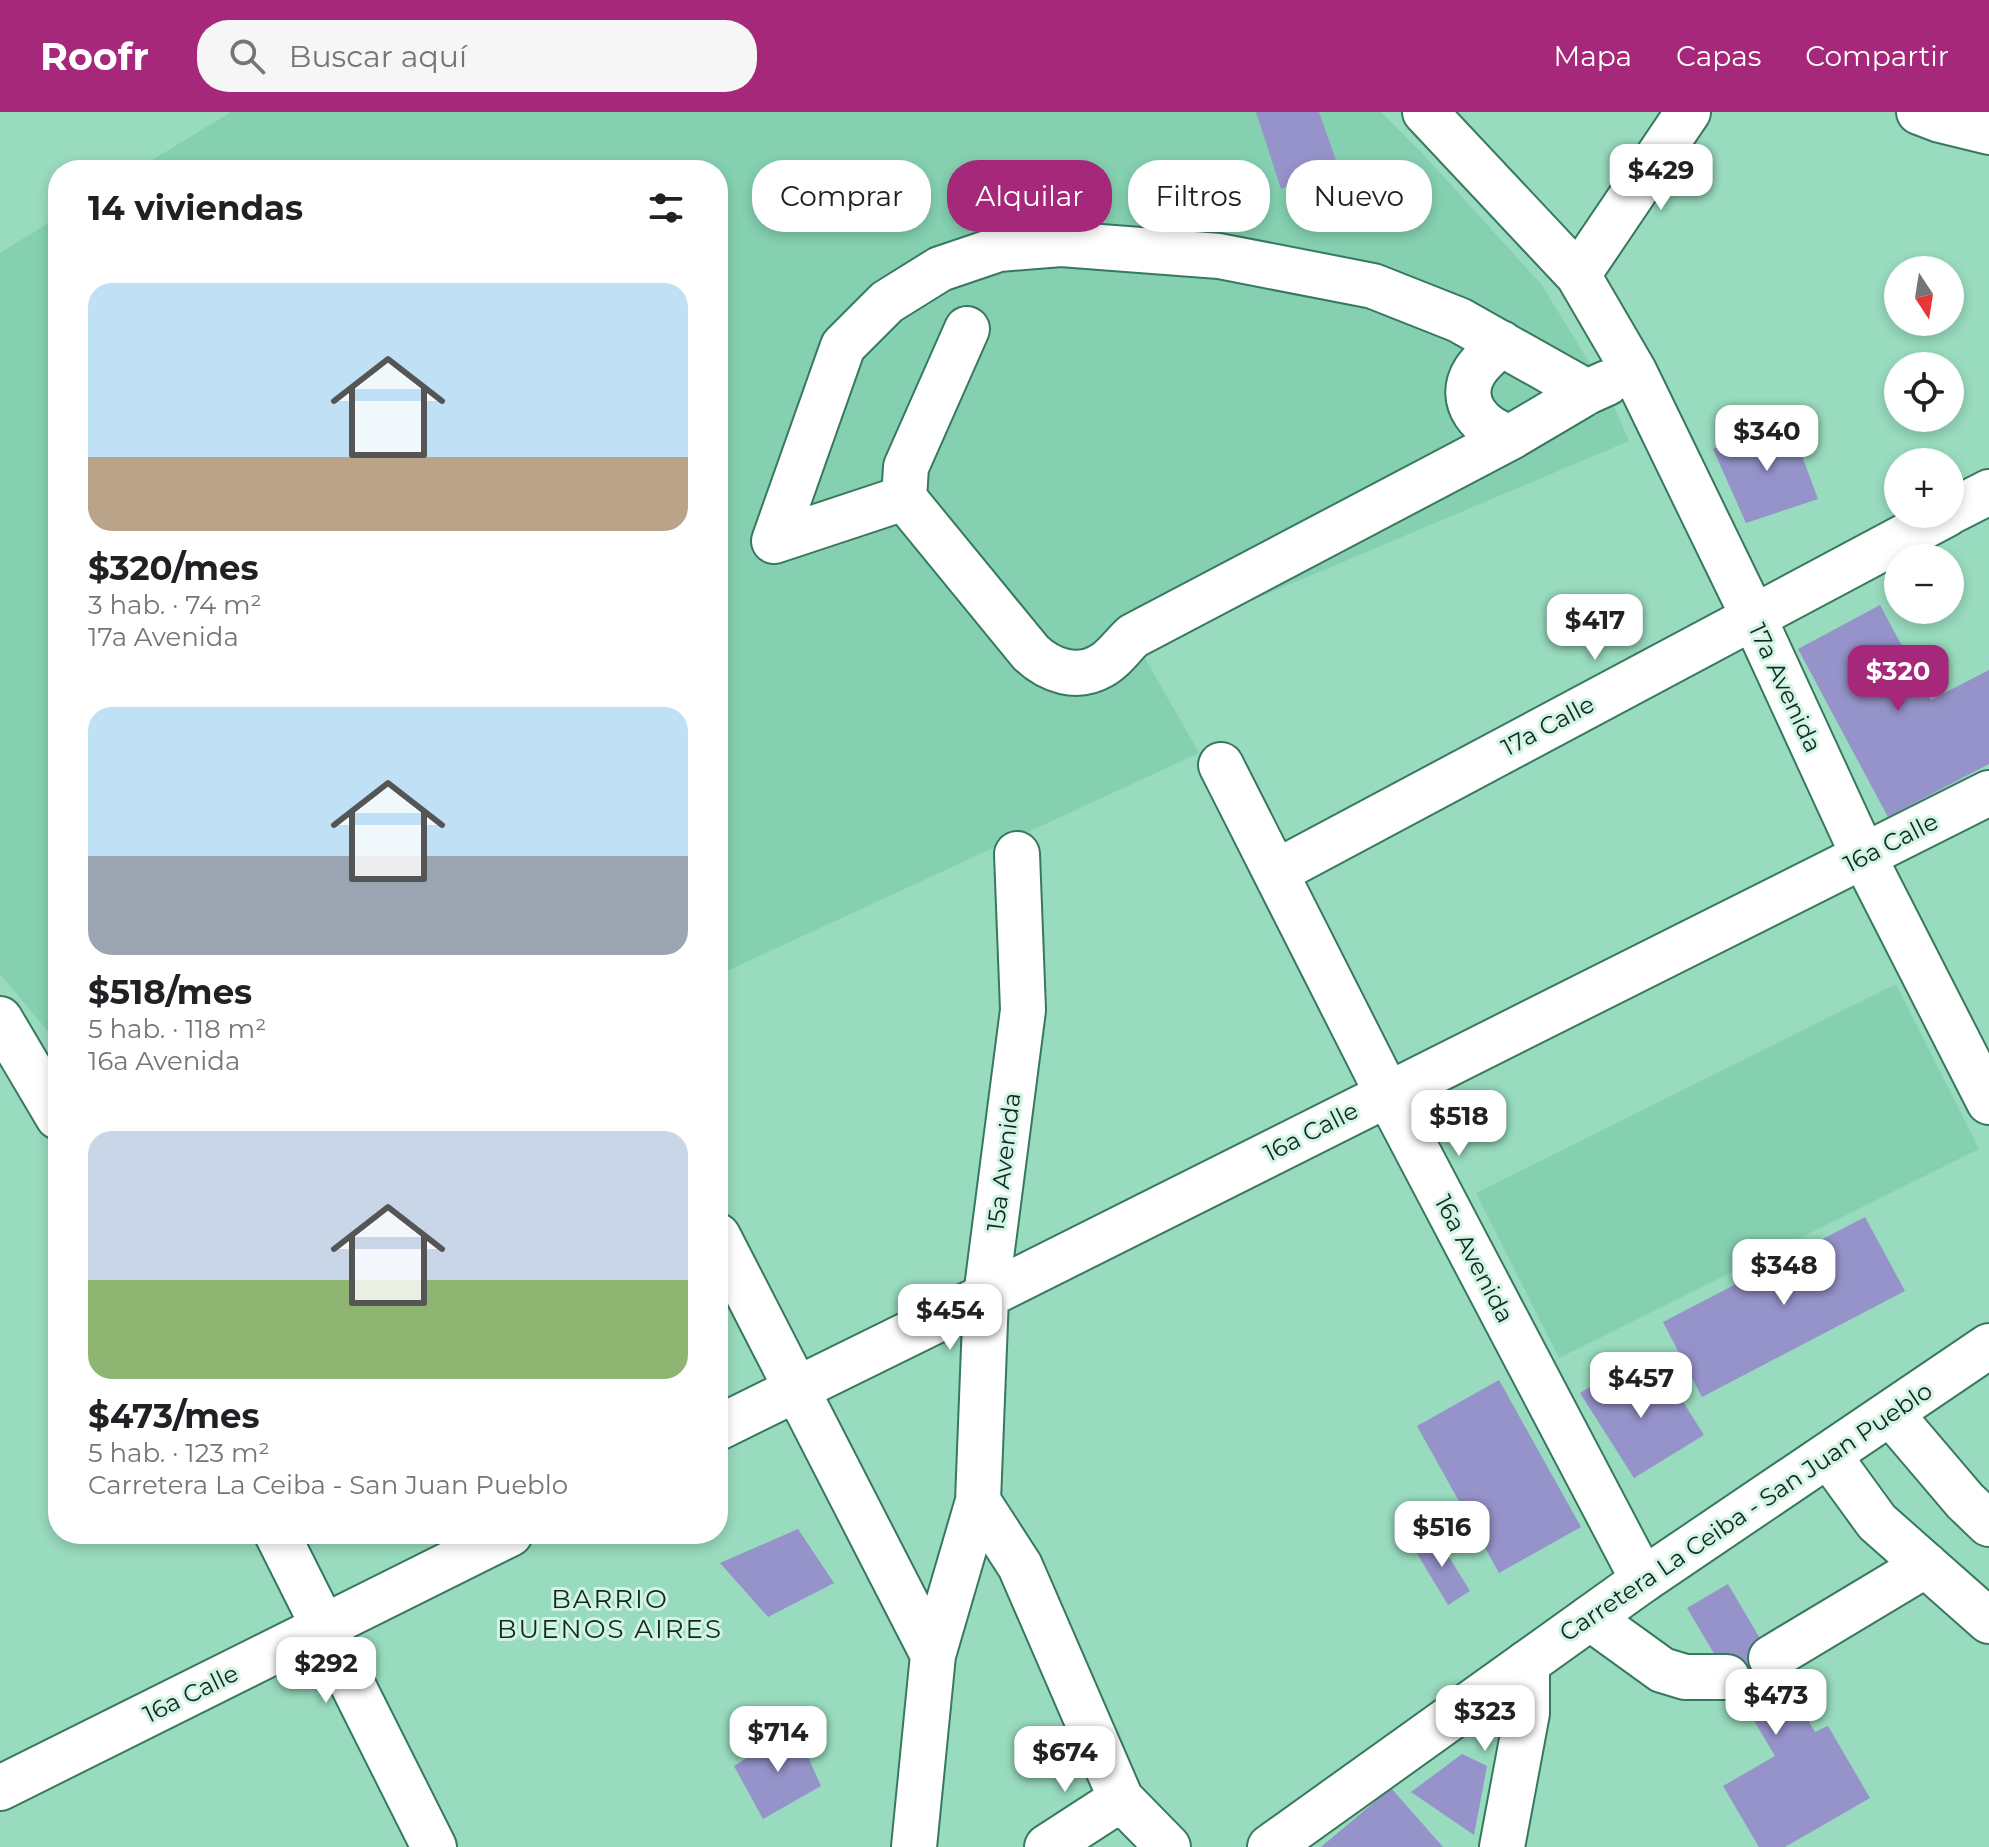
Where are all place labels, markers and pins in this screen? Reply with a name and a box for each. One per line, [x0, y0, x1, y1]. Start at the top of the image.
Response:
pin: $429 [1614, 144, 1708, 212]
pin: $340 [1720, 405, 1814, 473]
pin: $417 [1548, 594, 1642, 662]
pin: $320 [1851, 645, 1945, 713]
pin: $518 [1412, 1090, 1506, 1158]
pin: $348 [1737, 1239, 1831, 1307]
pin: $454 [903, 1284, 997, 1352]
pin: $457 [1594, 1352, 1688, 1420]
pin: $516 [1395, 1501, 1489, 1569]
pin: $292 [279, 1637, 373, 1705]
pin: $473 [1729, 1669, 1823, 1737]
pin: $323 [1438, 1685, 1532, 1753]
pin: $714 [731, 1706, 825, 1774]
pin: $674 [1018, 1726, 1112, 1794]

